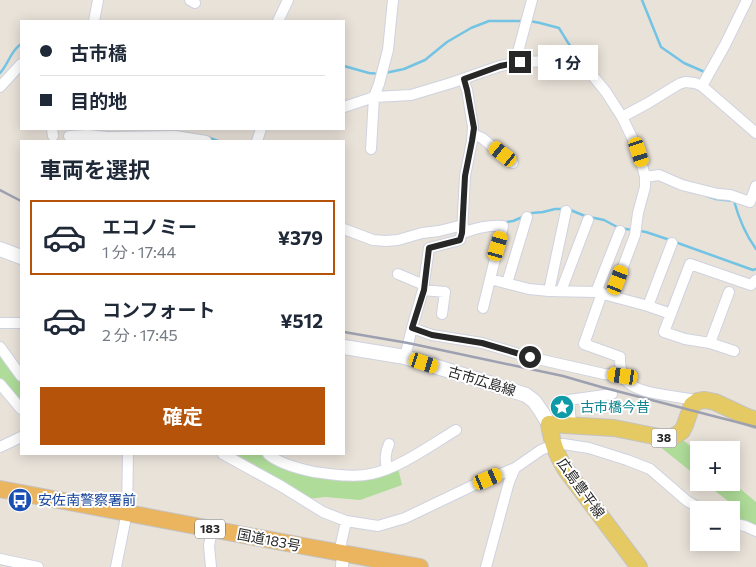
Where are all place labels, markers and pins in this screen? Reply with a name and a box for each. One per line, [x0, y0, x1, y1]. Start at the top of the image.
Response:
place icon: 古市橋今昔 [549, 394, 575, 420]
place label: 古市橋今昔 [580, 398, 650, 415]
bus stop icon: 安佐南警察署前 [7, 487, 33, 513]
place label: 安佐南警察署前 [38, 491, 136, 508]

